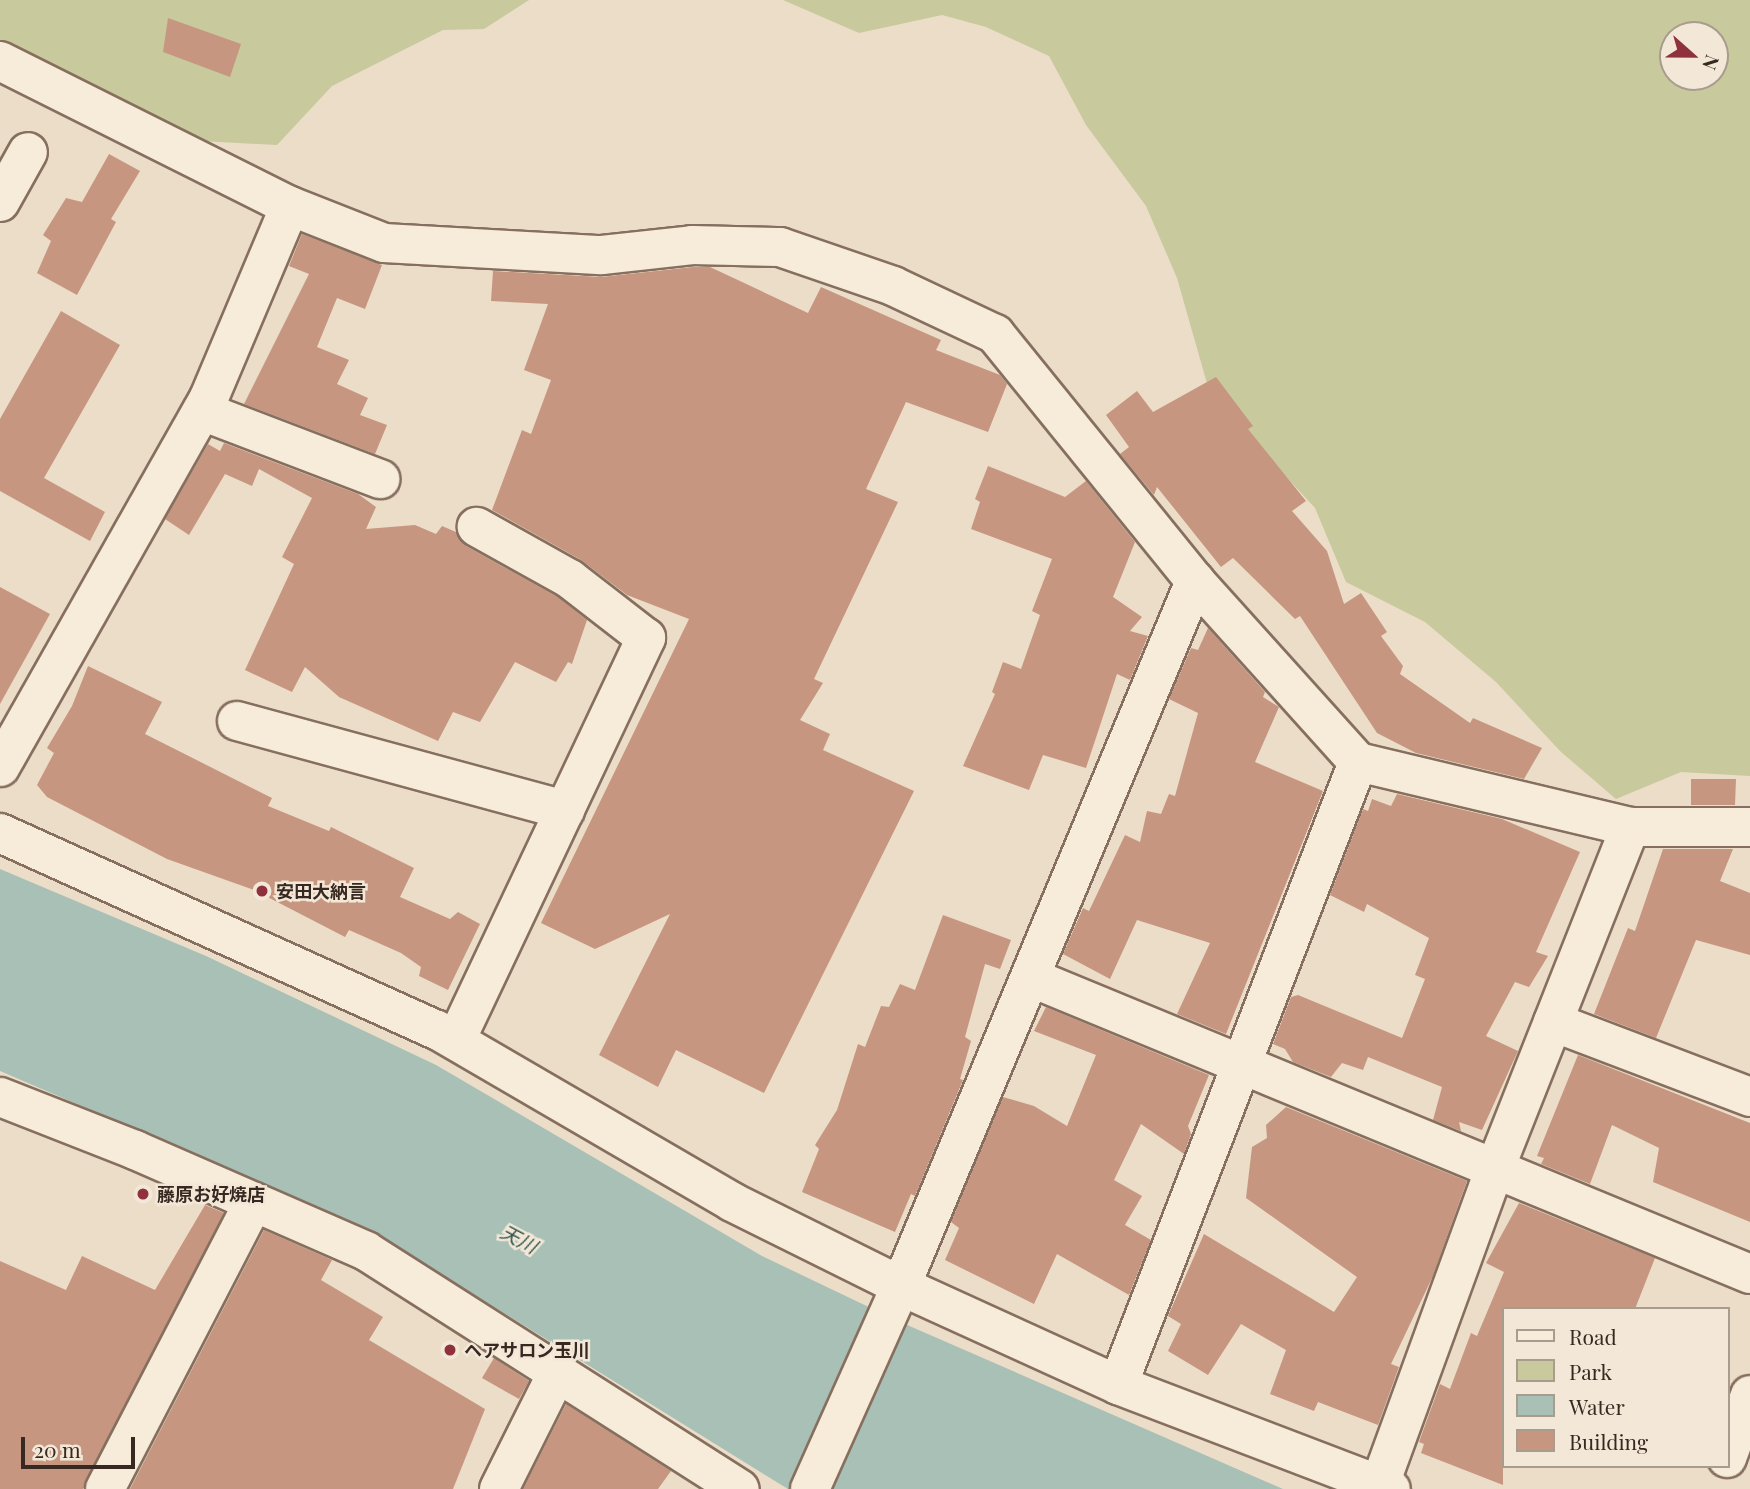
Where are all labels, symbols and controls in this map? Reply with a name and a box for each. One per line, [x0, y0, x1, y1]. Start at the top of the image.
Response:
north arrow [1659, 21, 1729, 91]
text: N [1697, 52, 1726, 74]
place label: 安田大納言 [276, 880, 366, 902]
marker: 安田大納言 [254, 883, 270, 899]
place label: 藤原お好焼店 [157, 1183, 265, 1205]
marker: 藤原お好焼店 [135, 1186, 151, 1202]
water label: 天川 [497, 1220, 541, 1258]
legend [1502, 1307, 1729, 1468]
text: Road [1569, 1322, 1617, 1350]
place label: ヘアサロン玉川 [464, 1339, 590, 1361]
marker: ヘアサロン玉川 [442, 1342, 458, 1358]
text: Park [1569, 1357, 1612, 1385]
text: Water [1569, 1392, 1625, 1420]
scale bar [24, 1422, 138, 1466]
text: Building [1569, 1427, 1648, 1455]
text: 20 m [34, 1435, 81, 1463]

